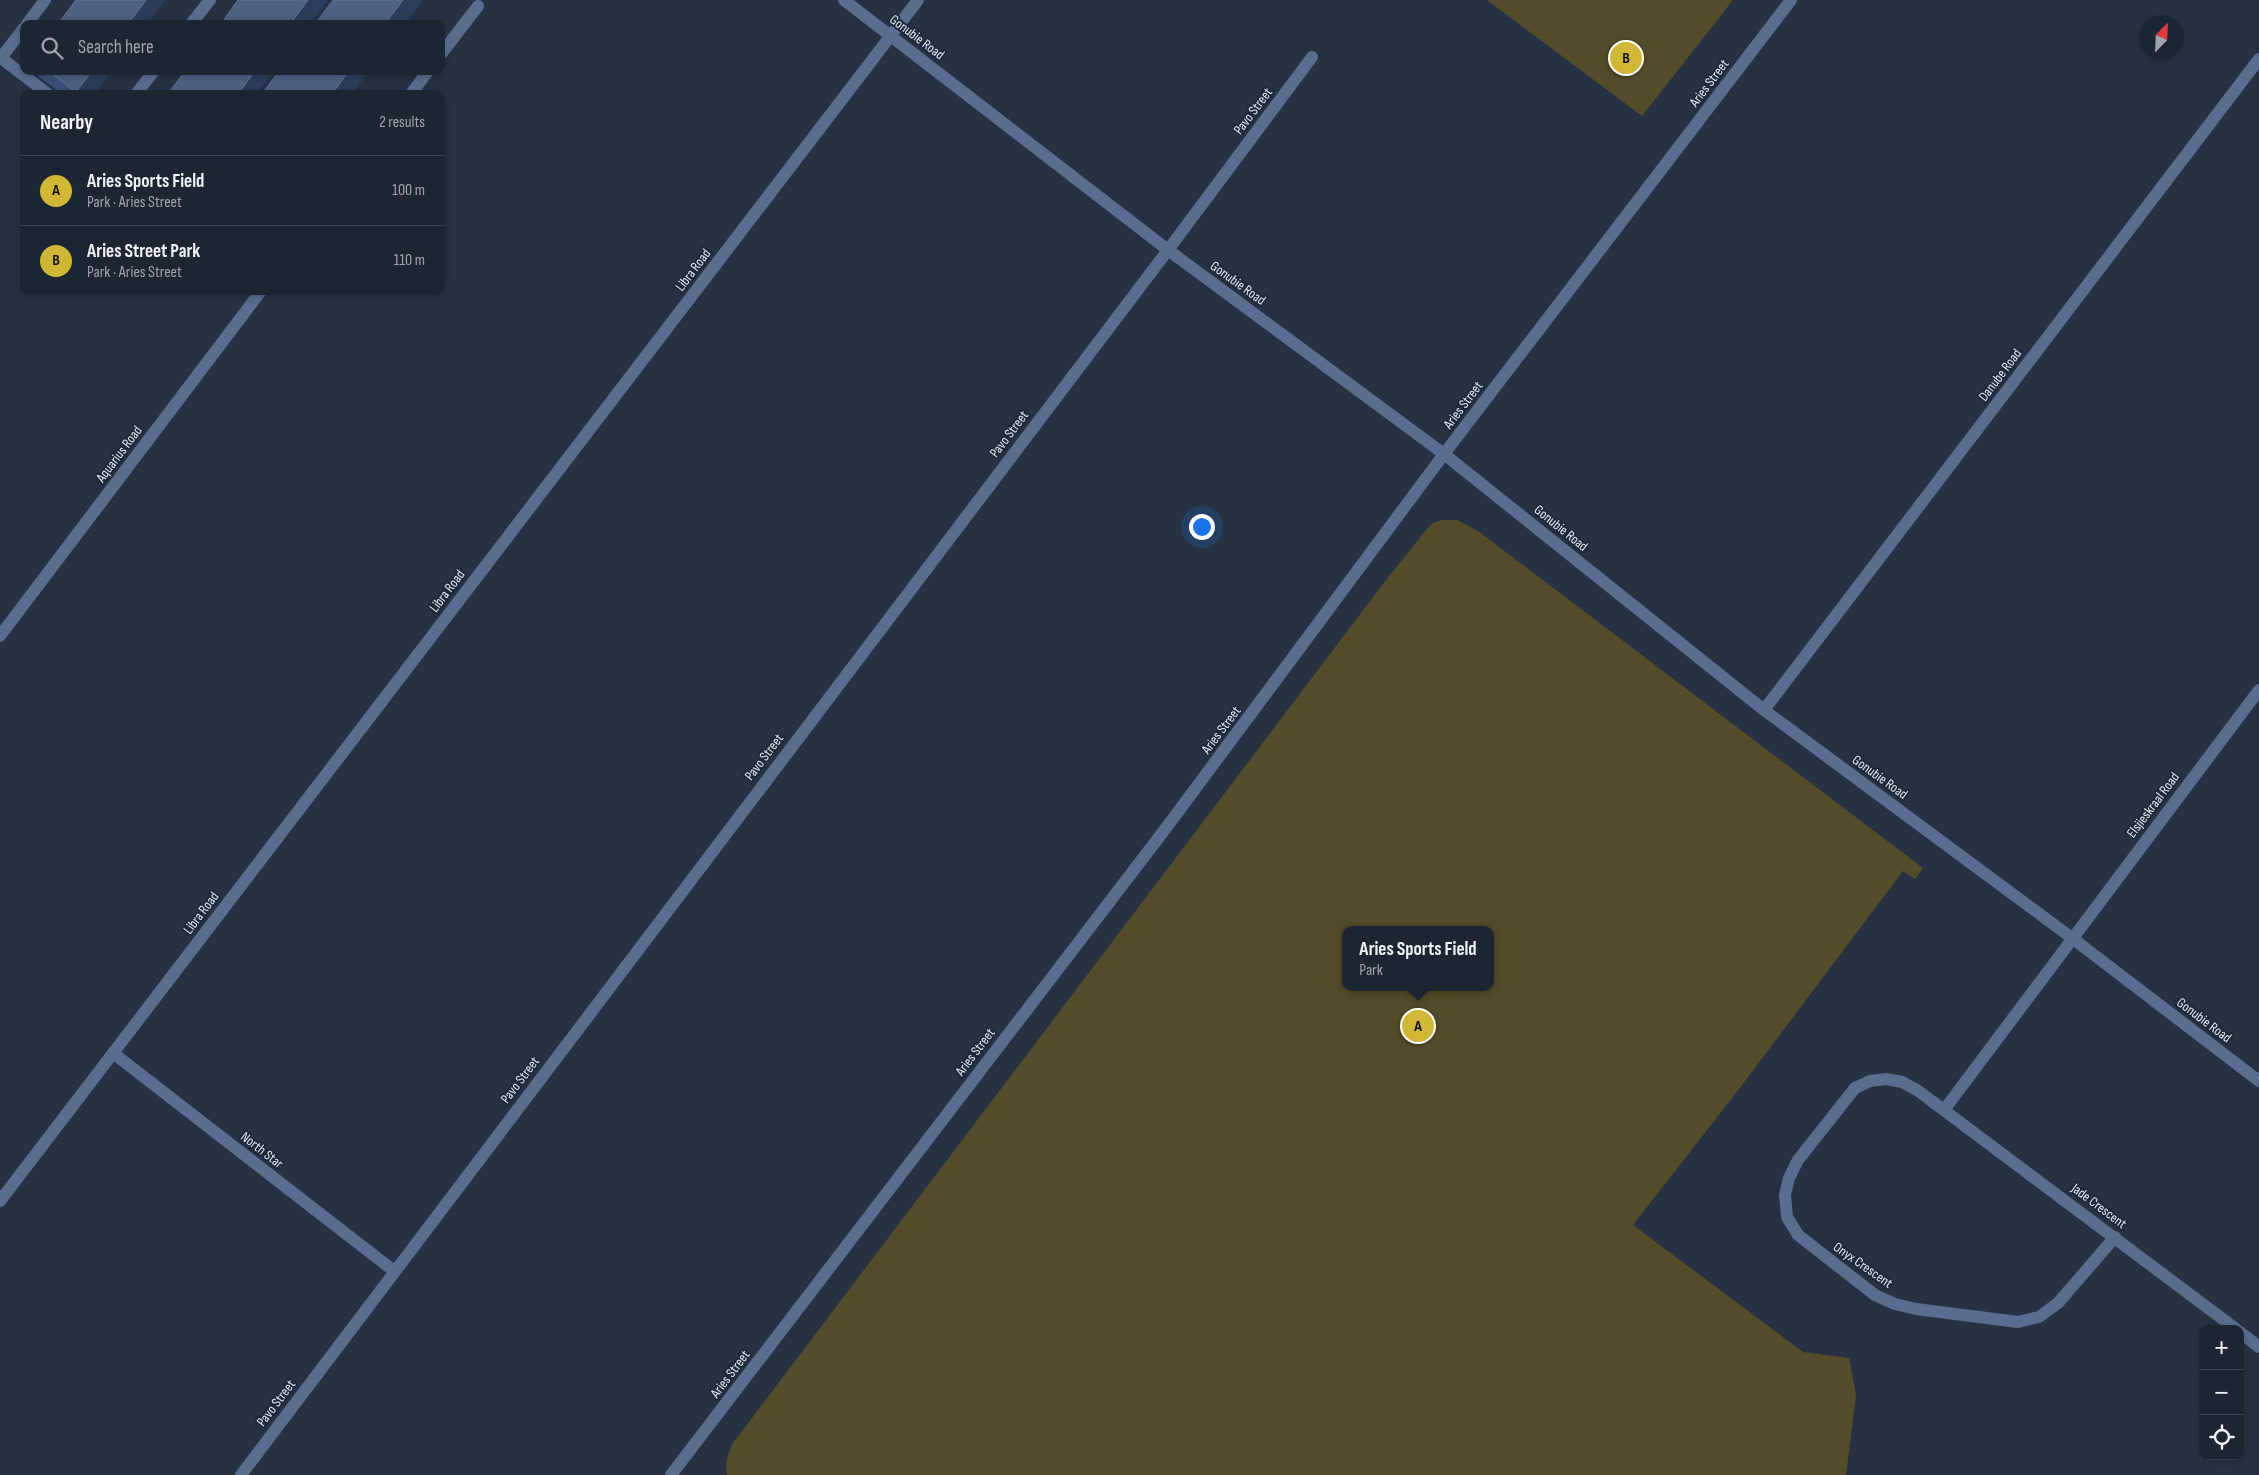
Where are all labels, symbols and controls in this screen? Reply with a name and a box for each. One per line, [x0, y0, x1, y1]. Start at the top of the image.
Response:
street label: Gonubie Road [886, 11, 948, 63]
north arrow [2139, 15, 2184, 60]
search box [20, 20, 445, 75]
icon: search [38, 34, 66, 62]
text: Search here [78, 36, 154, 59]
pin: B [1610, 39, 1642, 77]
street label: Aries Street [1685, 56, 1732, 111]
street label: Pavo Street [1230, 84, 1276, 138]
text: Nearby [40, 110, 93, 135]
text: 2 results [379, 113, 425, 132]
text: Aries Sports Field [87, 170, 204, 193]
text: A [52, 181, 60, 200]
text: 100 m [392, 181, 425, 200]
text: Park · Aries Street [87, 193, 182, 212]
text: Aries Street Park [87, 240, 200, 263]
street label: Libra Road [672, 245, 714, 294]
text: B [52, 251, 60, 270]
text: 110 m [394, 251, 425, 270]
street label: Gonubie Road [1207, 257, 1269, 309]
text: Park · Aries Street [87, 263, 182, 282]
street label: Danube Road [1975, 345, 2025, 404]
street label: Aries Street [1439, 378, 1486, 433]
street label: Pavo Street [986, 407, 1032, 461]
street label: Aquarius Road [92, 422, 146, 486]
street label: Gonubie Road [1531, 501, 1591, 555]
your location [1189, 514, 1215, 540]
street label: Libra Road [426, 566, 468, 615]
street label: Aries Street [1197, 703, 1244, 758]
street label: Pavo Street [741, 730, 787, 784]
street label: Gonubie Road [1849, 751, 1911, 803]
street label: Elsjieskraal Road [2123, 769, 2183, 841]
street label: Libra Road [180, 888, 222, 937]
popup [1342, 926, 1494, 991]
text: Aries Sports Field [1359, 938, 1477, 961]
text: Park [1359, 961, 1383, 980]
street label: Gonubie Road [2173, 994, 2235, 1046]
pin: A [1402, 1007, 1434, 1045]
street label: Aries Street [951, 1025, 998, 1080]
street label: Pavo Street [497, 1053, 543, 1107]
street label: North Star [237, 1128, 287, 1172]
street label: Jade Crescent [2067, 1179, 2130, 1232]
street label: Onyx Crescent [1830, 1238, 1896, 1292]
map controls [2199, 1325, 2244, 1460]
button: + [2199, 1325, 2244, 1370]
street label: Aries Street [706, 1347, 753, 1402]
button: − [2199, 1370, 2244, 1415]
street label: Pavo Street [253, 1376, 299, 1430]
button: locate [2199, 1415, 2244, 1460]

